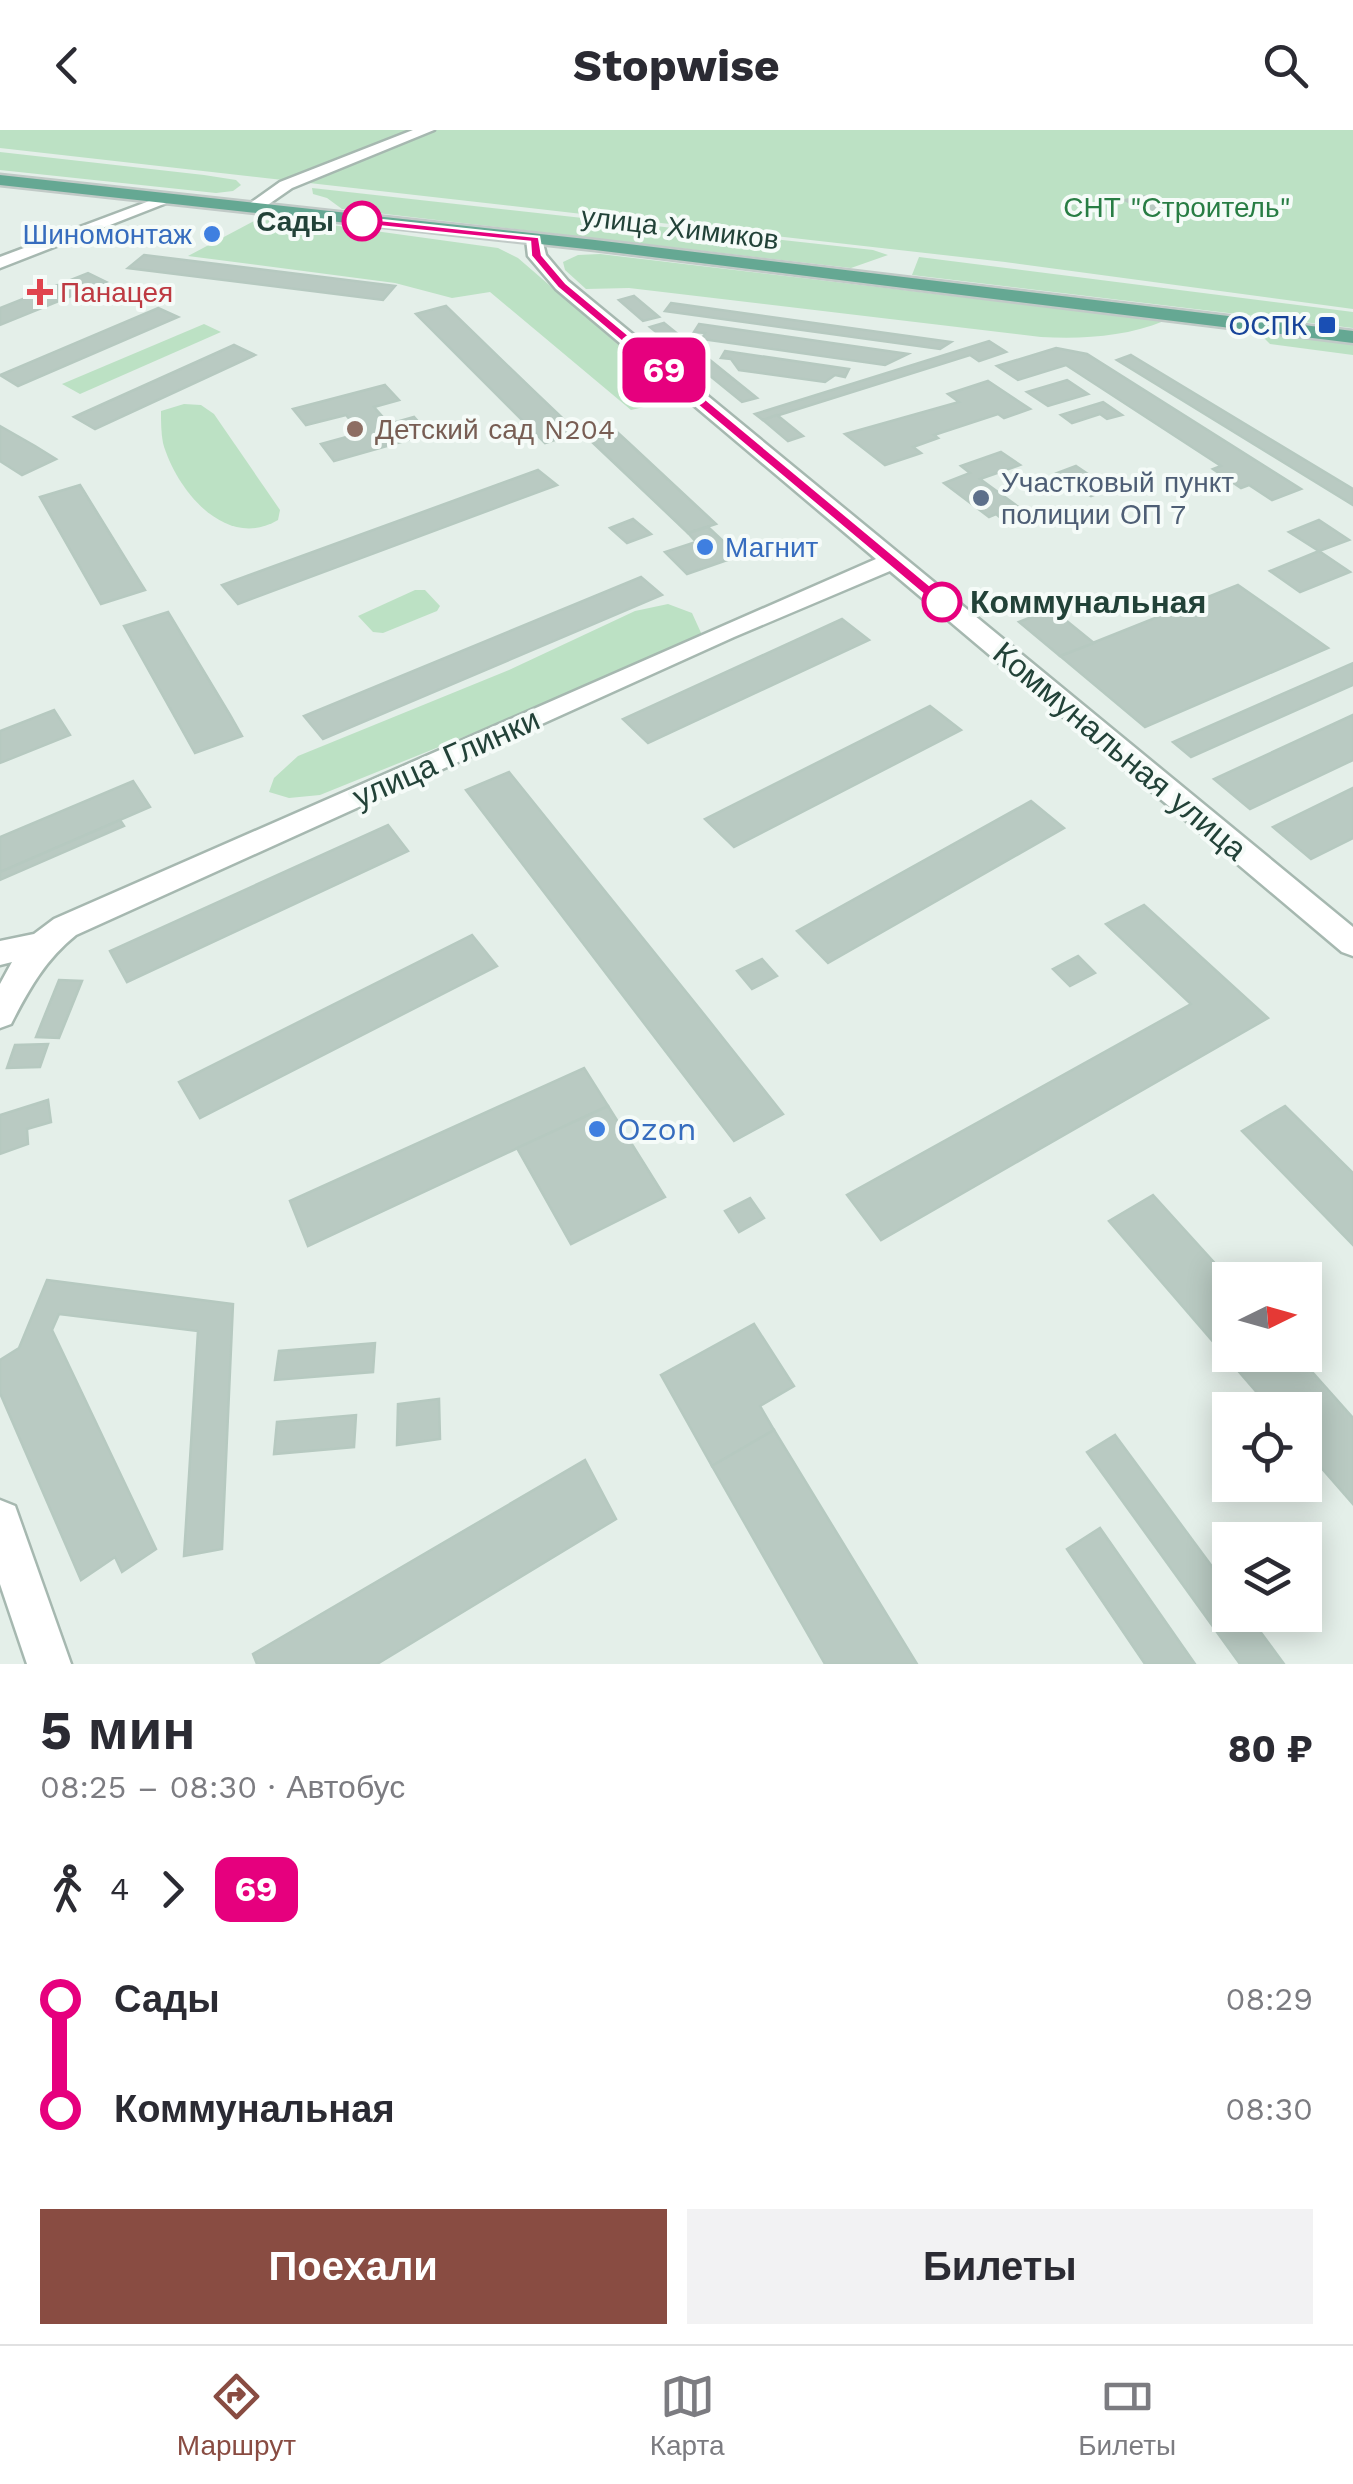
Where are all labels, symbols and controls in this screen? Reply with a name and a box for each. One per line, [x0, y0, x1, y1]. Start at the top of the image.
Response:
icon: back [40, 38, 95, 93]
icon: search [1258, 38, 1313, 93]
text: Stopwise [573, 39, 780, 92]
park label: СНТ "Строитель" [1063, 191, 1291, 224]
street label: улица Химиков [579, 200, 781, 256]
marker: Сады [343, 202, 381, 240]
place label: Сады [256, 205, 334, 238]
place label: Шиномонтаж [23, 218, 192, 251]
marker: Шиномонтаж [201, 223, 223, 245]
place label: Панацея [60, 276, 173, 309]
marker: Панацея [29, 281, 51, 303]
place label: ОСПК [1229, 309, 1308, 342]
marker: ОСПК [1316, 314, 1338, 336]
line badge: 69 [619, 338, 709, 402]
text: 69 [642, 349, 686, 391]
place label: Детский сад N204 [375, 413, 615, 446]
marker: Детский сад N204 [344, 418, 366, 440]
place label: Участковый пункт полиции ОП 7 [1001, 466, 1234, 531]
marker: Участковый пункт полиции ОП 7 [970, 487, 992, 509]
place label: Магнит [725, 531, 819, 564]
marker: Магнит [694, 536, 716, 558]
marker: Коммунальная [923, 583, 961, 621]
place label: Коммунальная [970, 583, 1206, 621]
street label: Коммунальная улица [985, 634, 1255, 868]
street label: улица Глинки [347, 700, 545, 816]
place label: Ozon [617, 1110, 697, 1148]
marker: Ozon [586, 1118, 608, 1140]
north arrow [1212, 1262, 1322, 1372]
map controls [1212, 1262, 1322, 1632]
button: locate [1212, 1392, 1322, 1502]
button: layers [1212, 1522, 1322, 1632]
text: 5 мин [40, 1698, 196, 1762]
text: 80 ₽ [1228, 1727, 1313, 1771]
text: 08:25 – 08:30 · Автобус [40, 1768, 405, 1806]
icon: walk [40, 1862, 95, 1917]
icon: forward [145, 1862, 200, 1917]
text: 69 [235, 1868, 278, 1910]
text: 4 [110, 1870, 130, 1908]
text: Сады [114, 1977, 220, 2021]
text: 08:29 [1226, 1980, 1313, 2018]
text: Коммунальная [114, 2087, 395, 2131]
text: 08:30 [1225, 2090, 1313, 2128]
button: Поехали [40, 2209, 667, 2324]
button: Билеты [687, 2209, 1313, 2324]
tab: Маршрут [177, 2369, 296, 2462]
tab: Карта [650, 2369, 725, 2462]
tab: Билеты [1078, 2369, 1176, 2462]

